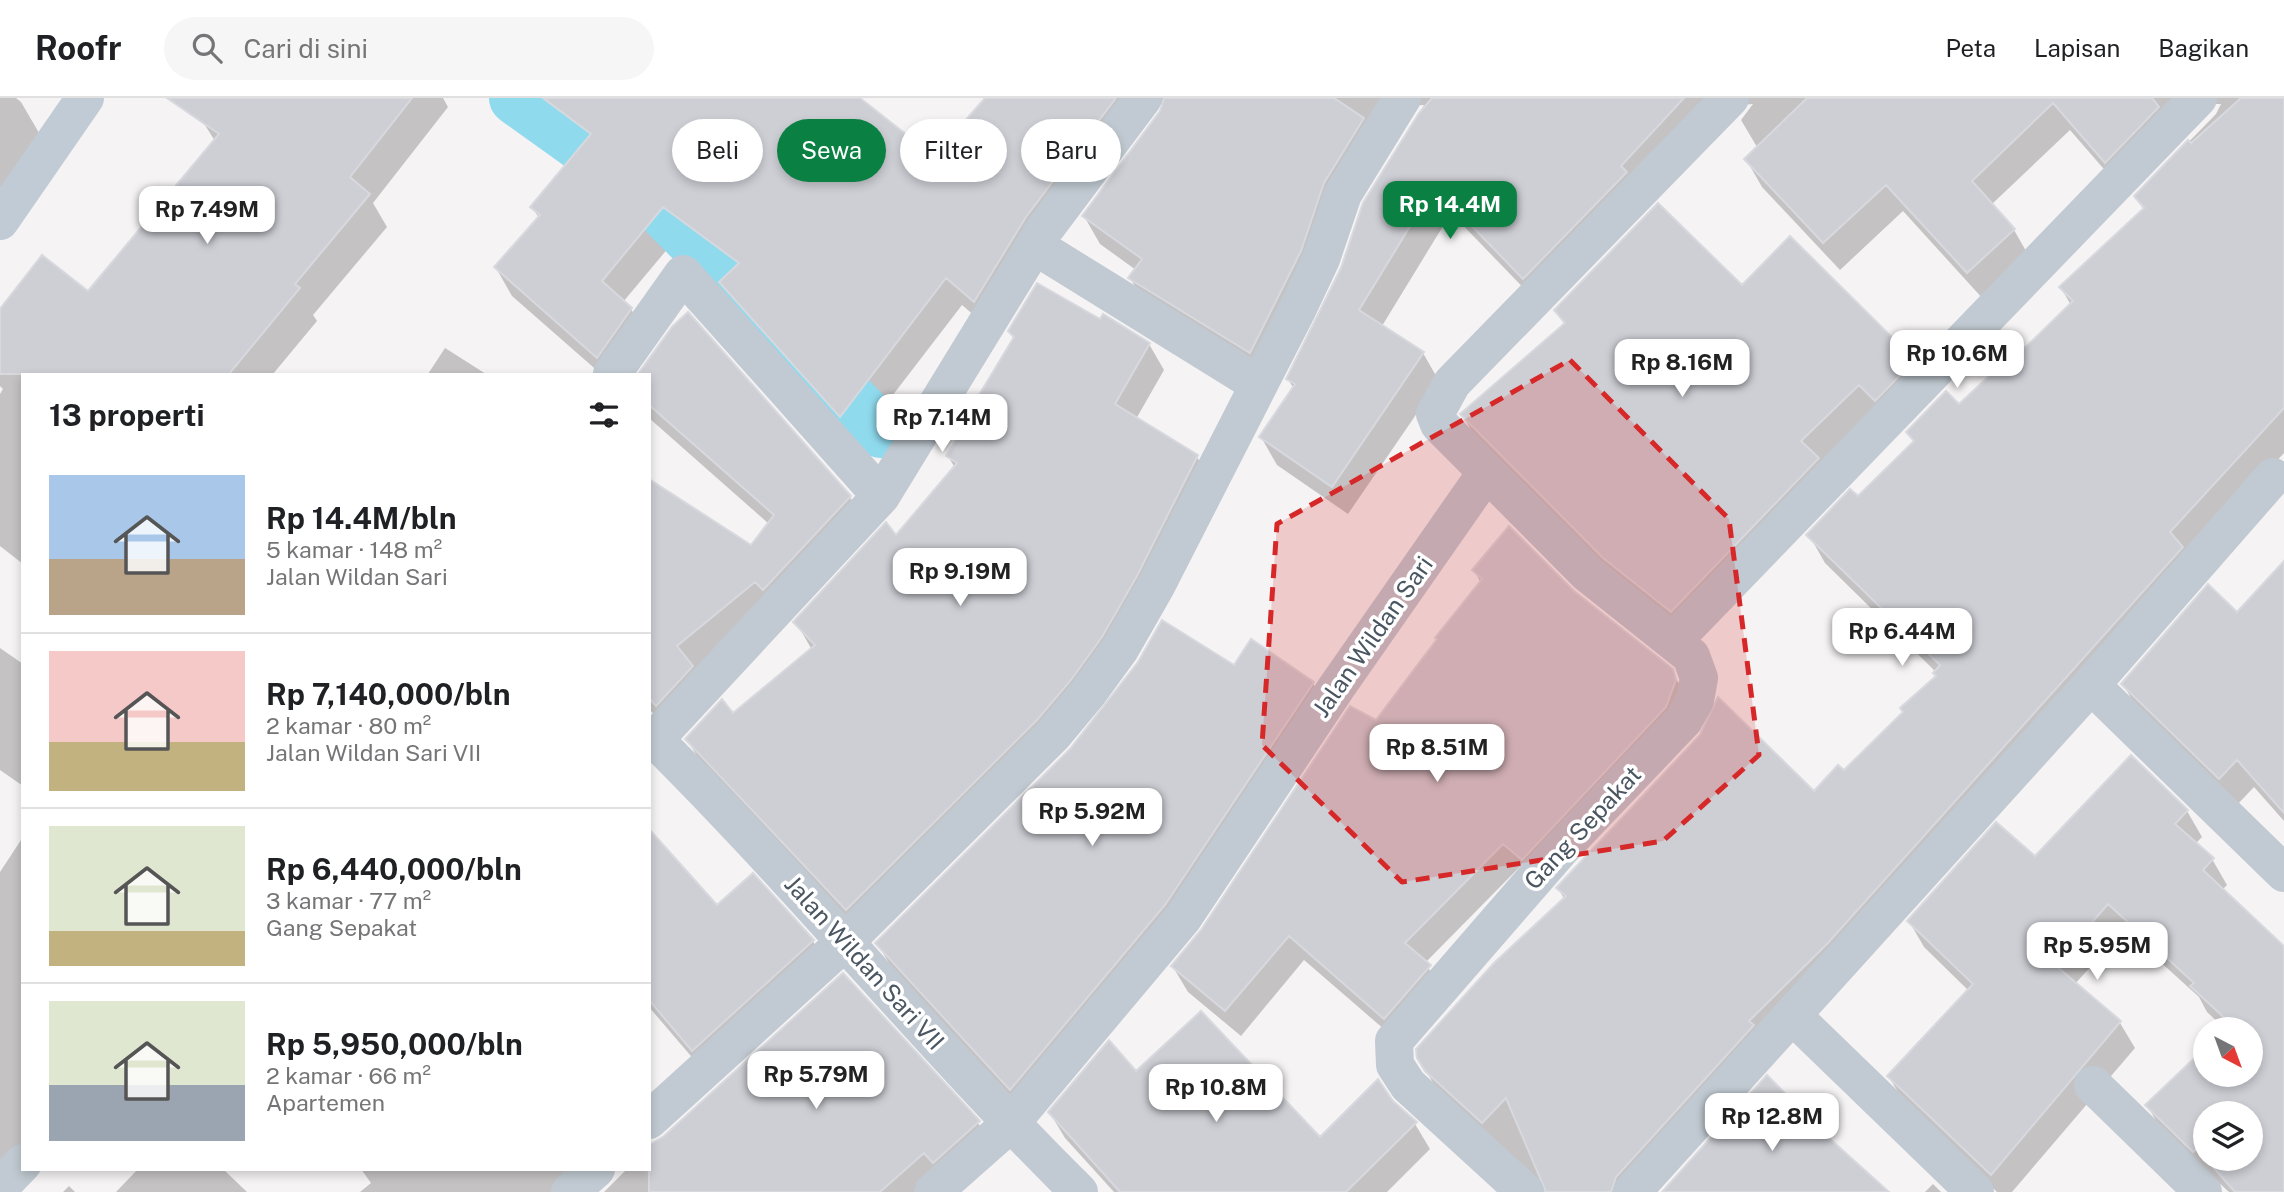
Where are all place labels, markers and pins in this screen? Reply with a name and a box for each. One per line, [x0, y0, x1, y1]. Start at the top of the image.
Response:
pin: Rp 14.4M [1378, 181, 1522, 241]
pin: Rp 7.49M [135, 186, 279, 246]
pin: Rp 10.6M [1885, 330, 2029, 390]
pin: Rp 8.16M [1610, 340, 1754, 399]
pin: Rp 7.14M [870, 394, 1014, 454]
pin: Rp 9.19M [888, 548, 1032, 608]
pin: Rp 6.44M [1830, 608, 1974, 668]
pin: Rp 8.51M [1365, 724, 1509, 784]
pin: Rp 5.92M [1020, 788, 1164, 848]
pin: Rp 5.95M [2025, 922, 2169, 982]
pin: Rp 5.79M [744, 1052, 888, 1111]
pin: Rp 10.8M [1144, 1065, 1288, 1124]
pin: Rp 12.8M [1700, 1094, 1844, 1153]

